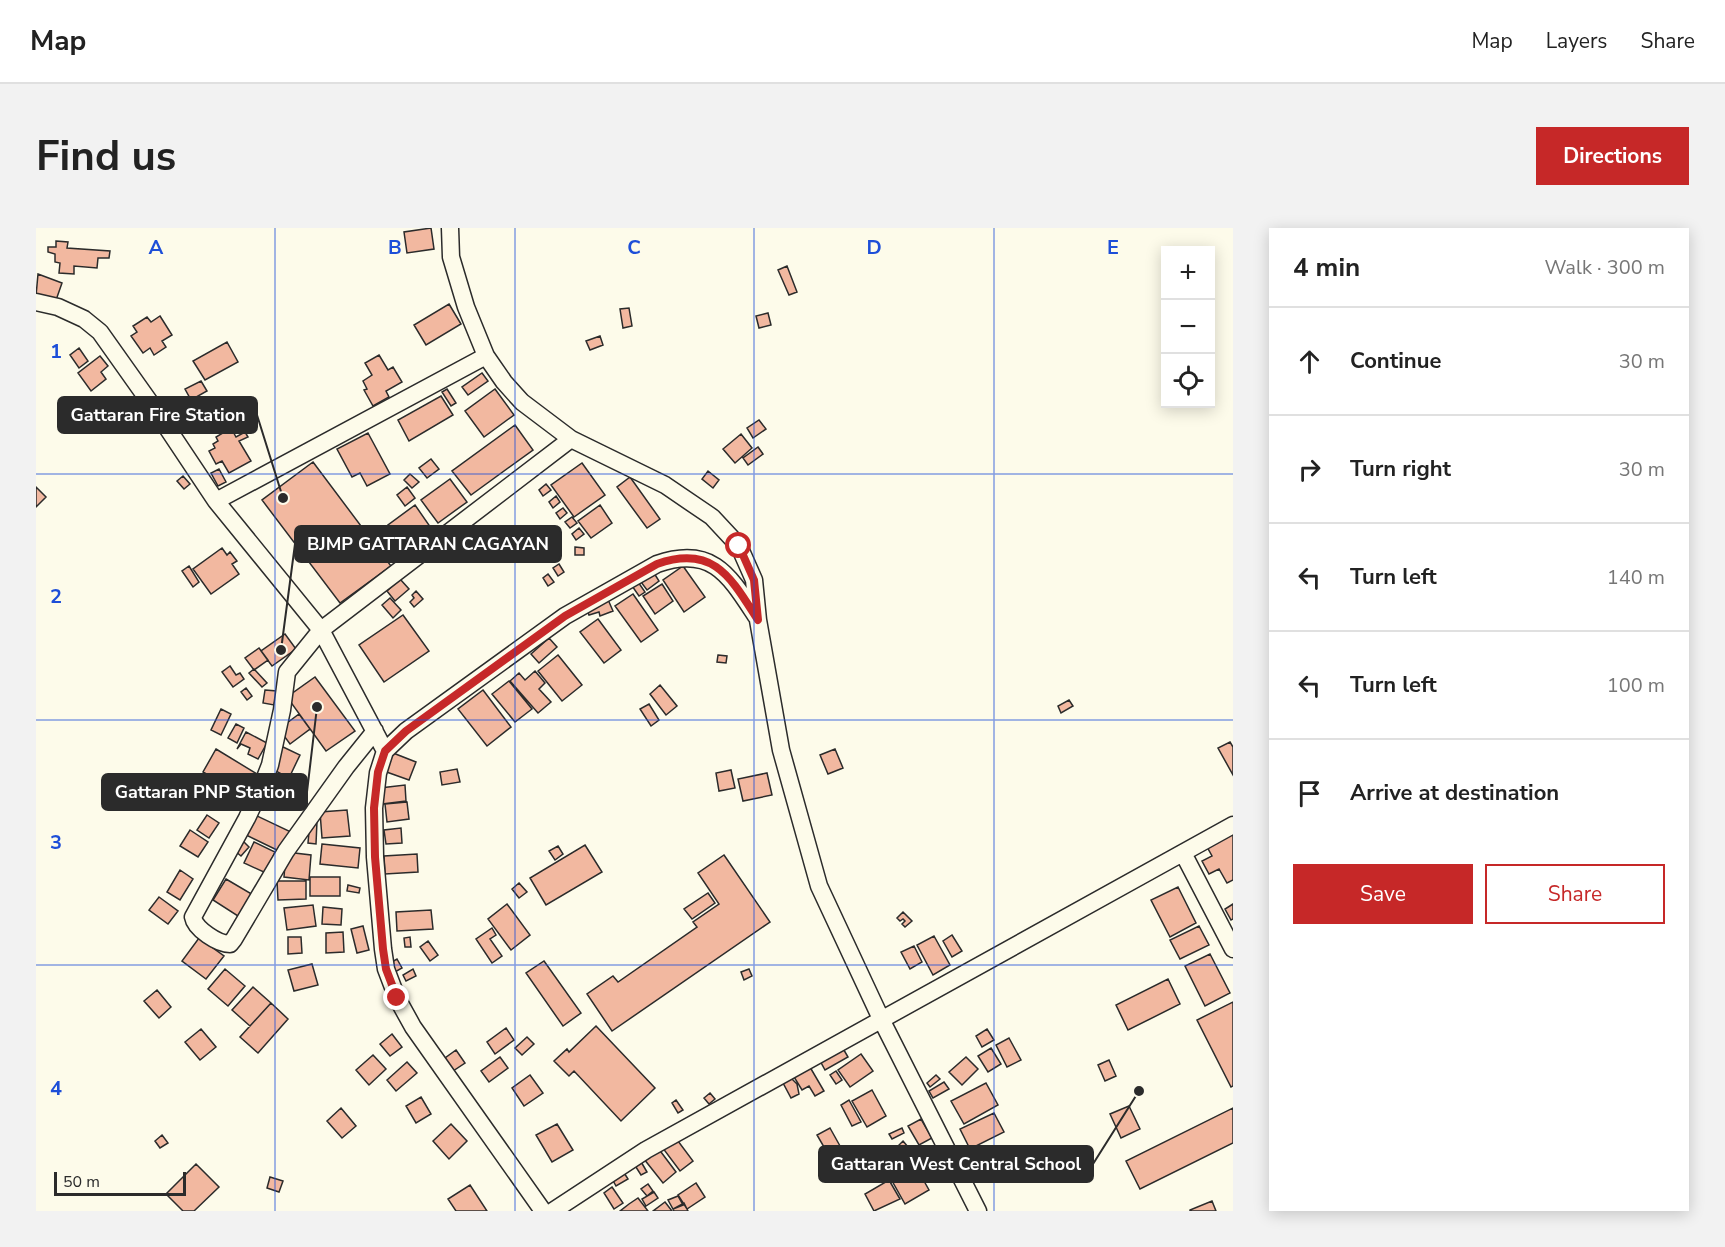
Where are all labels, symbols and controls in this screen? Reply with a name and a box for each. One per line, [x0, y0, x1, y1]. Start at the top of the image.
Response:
text: Map [30, 22, 86, 60]
text: Map [1471, 27, 1513, 55]
text: Layers [1546, 27, 1607, 55]
text: Share [1640, 27, 1695, 55]
button: Directions [1536, 127, 1689, 185]
text: Find us [36, 128, 176, 185]
text: A [149, 234, 164, 261]
text: B [388, 234, 402, 261]
text: C [627, 234, 641, 261]
text: D [866, 234, 882, 261]
text: E [1107, 234, 1119, 261]
map controls [1161, 246, 1215, 408]
button: + [1161, 246, 1215, 300]
text: 4 min [1293, 250, 1360, 285]
text: Walk · 300 m [1545, 254, 1665, 281]
button: − [1161, 300, 1215, 354]
text: 1 [50, 338, 62, 365]
icon: ahead [1293, 345, 1326, 378]
text: Continue [1350, 346, 1441, 376]
text: 30 m [1619, 348, 1665, 375]
button: locate [1161, 354, 1215, 408]
callout: Gattaran Fire Station [58, 397, 257, 433]
text: Gattaran Fire Station [70, 403, 246, 427]
icon: right [1293, 453, 1326, 486]
text: Turn right [1350, 454, 1451, 484]
text: 30 m [1619, 456, 1665, 483]
callout: BJMP GATTARAN CAGAYAN [295, 526, 561, 562]
text: BJMP GATTARAN CAGAYAN [307, 532, 549, 556]
route start [725, 532, 751, 558]
icon: left [1293, 561, 1326, 594]
text: Turn left [1350, 562, 1437, 592]
text: 140 m [1607, 564, 1665, 591]
text: 2 [50, 583, 62, 610]
icon: left [1293, 669, 1326, 702]
text: Turn left [1350, 670, 1437, 700]
text: 100 m [1607, 672, 1665, 699]
callout: Gattaran PNP Station [102, 774, 307, 810]
icon: arrive [1293, 777, 1326, 810]
text: Arrive at destination [1350, 778, 1559, 808]
text: Gattaran PNP Station [115, 780, 295, 804]
text: 3 [50, 829, 62, 856]
button: Save [1293, 864, 1473, 924]
button: Share [1485, 864, 1665, 924]
route end [383, 984, 409, 1010]
text: 4 [50, 1075, 62, 1102]
callout: Gattaran West Central School [819, 1146, 1093, 1182]
text: Gattaran West Central School [831, 1152, 1082, 1176]
scale bar [54, 1169, 186, 1196]
text: 50 m [63, 1171, 100, 1193]

